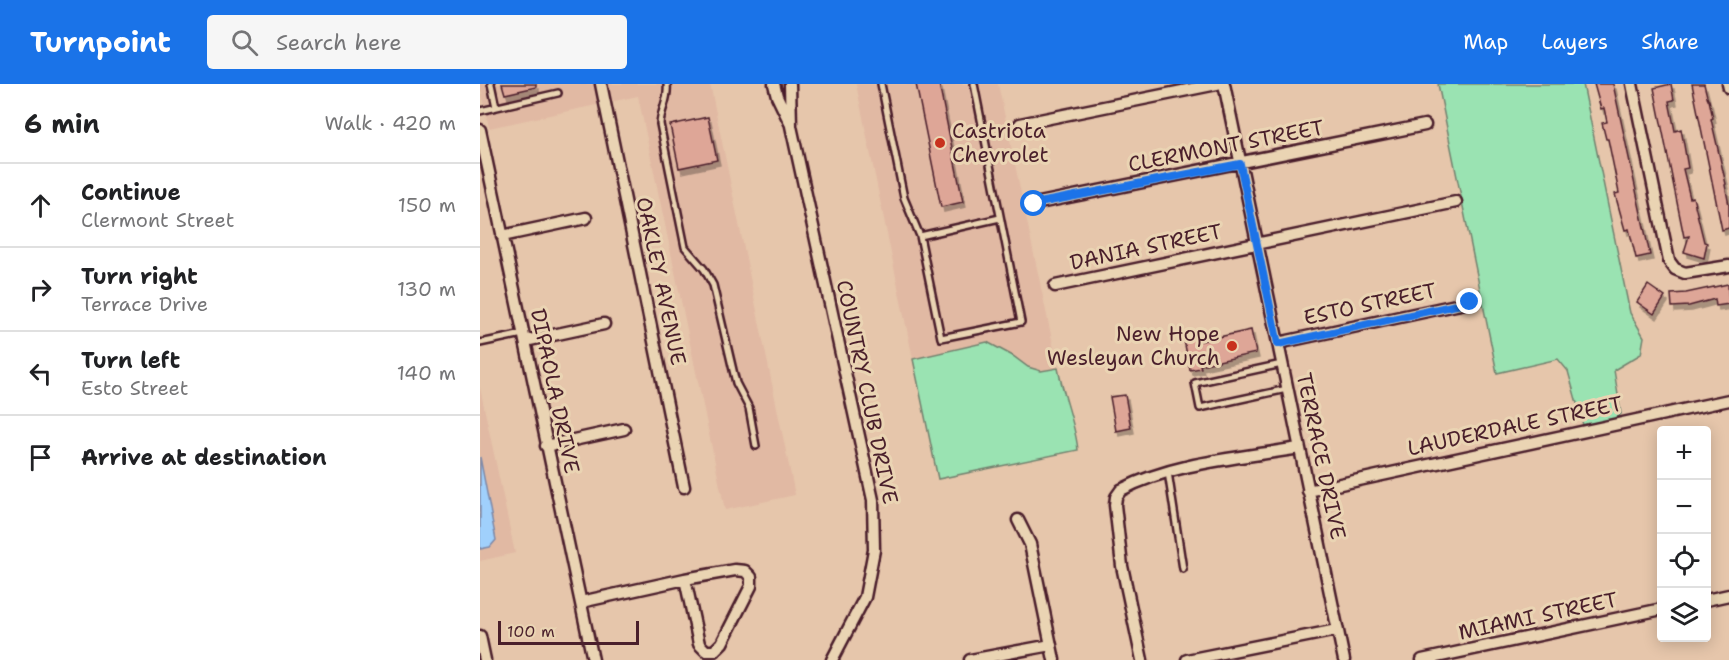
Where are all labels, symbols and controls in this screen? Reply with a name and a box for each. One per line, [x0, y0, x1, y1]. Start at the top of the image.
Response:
search box [207, 15, 627, 69]
text: Turnpoint [30, 23, 171, 61]
icon: search [228, 26, 261, 59]
text: Search here [276, 28, 402, 57]
text: Map [1463, 28, 1508, 56]
text: Layers [1541, 28, 1608, 56]
text: Share [1641, 28, 1699, 56]
text: 6 min [24, 106, 100, 141]
text: Walk · 420 m [324, 110, 456, 136]
street label: CLERMONT STREET [1126, 113, 1326, 179]
place label: Castriota Chevrolet [952, 117, 1049, 169]
marker: Castriota Chevrolet [933, 136, 947, 150]
text: Continue [81, 178, 181, 207]
icon: ahead [24, 189, 57, 222]
route start [1020, 190, 1046, 216]
text: 150 m [398, 192, 456, 218]
street label: OAKLEY AVENUE [629, 194, 693, 368]
text: Clermont Street [81, 207, 234, 233]
street label: DANIA STREET [1067, 217, 1225, 277]
text: Turn right [81, 262, 198, 291]
icon: right [24, 273, 57, 306]
text: 130 m [397, 276, 456, 302]
street label: ESTO STREET [1301, 276, 1439, 332]
street label: COUNTRY CLUB DRIVE [830, 277, 904, 507]
route end [1456, 288, 1482, 314]
text: Terrace Drive [81, 291, 208, 317]
street label: DIPAOLA DRIVE [524, 306, 586, 476]
place label: New Hope Wesleyan Church [1047, 320, 1220, 372]
marker: New Hope Wesleyan Church [1225, 339, 1239, 353]
text: Turn left [81, 346, 180, 375]
icon: left [24, 357, 57, 390]
text: 140 m [397, 360, 456, 386]
street label: TERRACE DRIVE [1290, 370, 1352, 542]
text: Esto Street [81, 375, 188, 401]
street label: LAUDERDALE STREET [1405, 390, 1625, 462]
map controls [1657, 426, 1711, 642]
button: + [1657, 426, 1711, 480]
icon: arrive [24, 441, 57, 474]
text: Arrive at destination [81, 443, 327, 472]
button: − [1657, 480, 1711, 534]
button: locate [1657, 534, 1711, 588]
street label: MIAMI STREET [1456, 585, 1620, 647]
button: layers [1657, 588, 1711, 642]
scale bar [498, 618, 639, 646]
text: 100 m [507, 621, 555, 642]

